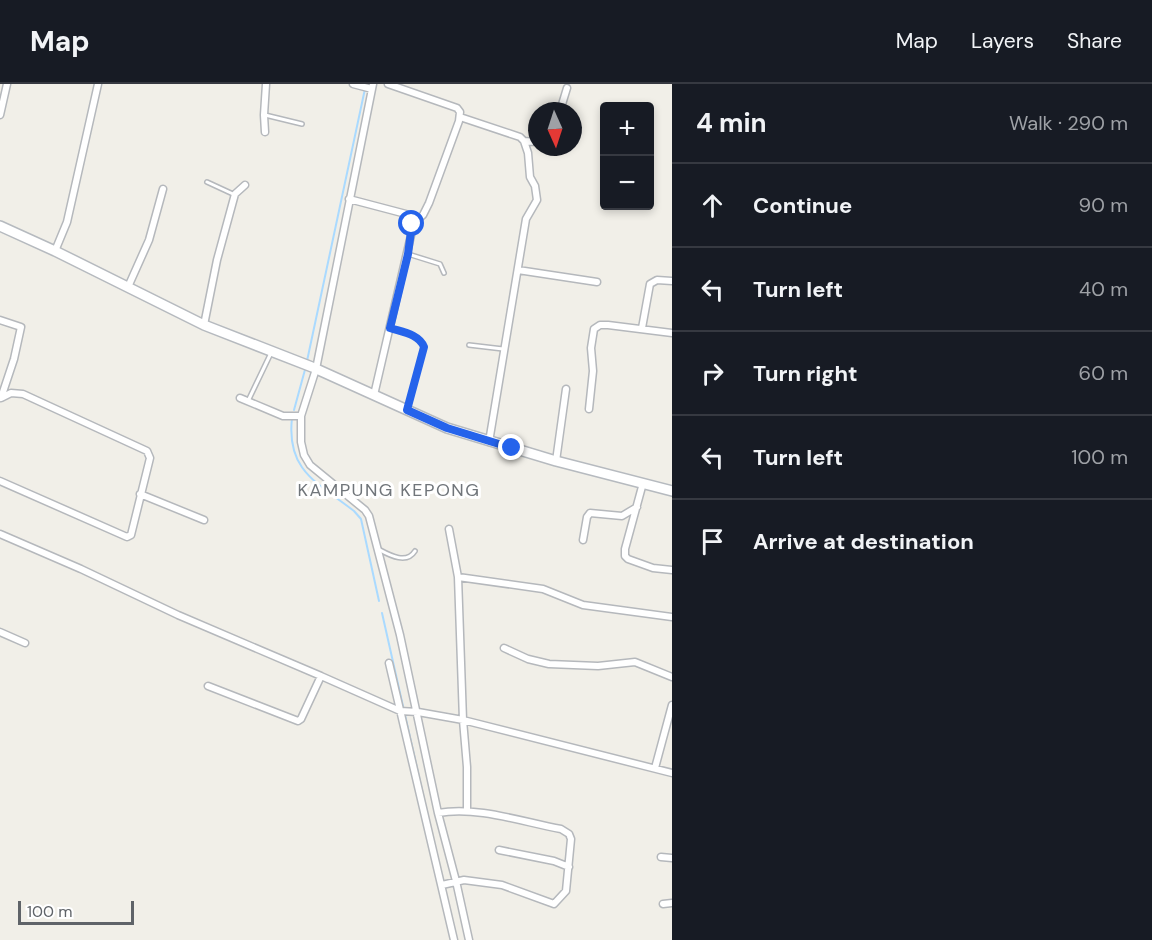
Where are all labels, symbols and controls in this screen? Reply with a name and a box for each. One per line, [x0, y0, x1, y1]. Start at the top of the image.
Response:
text: Map [30, 23, 90, 60]
text: Map [896, 27, 938, 55]
text: Layers [971, 27, 1034, 55]
text: Share [1067, 27, 1122, 55]
north arrow [528, 102, 582, 156]
map controls [600, 102, 654, 210]
button: + [600, 102, 654, 156]
text: 4 min [696, 106, 767, 140]
text: Walk · 290 m [1009, 110, 1128, 136]
button: − [600, 156, 654, 210]
icon: ahead [696, 189, 729, 222]
text: Continue [753, 191, 852, 220]
text: 90 m [1079, 192, 1128, 218]
route start [398, 210, 424, 236]
icon: left [696, 273, 729, 306]
text: Turn left [753, 275, 843, 304]
text: 40 m [1079, 276, 1128, 302]
icon: right [696, 357, 729, 390]
text: Turn right [753, 359, 858, 388]
text: 60 m [1079, 360, 1128, 386]
route end [498, 434, 524, 460]
icon: left [696, 441, 729, 474]
text: Turn left [753, 443, 843, 472]
text: 100 m [1071, 444, 1128, 470]
district label: KAMPUNG KEPONG [298, 478, 480, 502]
icon: arrive [696, 525, 729, 558]
text: Arrive at destination [753, 527, 974, 556]
scale bar [18, 898, 134, 926]
text: 100 m [27, 901, 72, 922]

